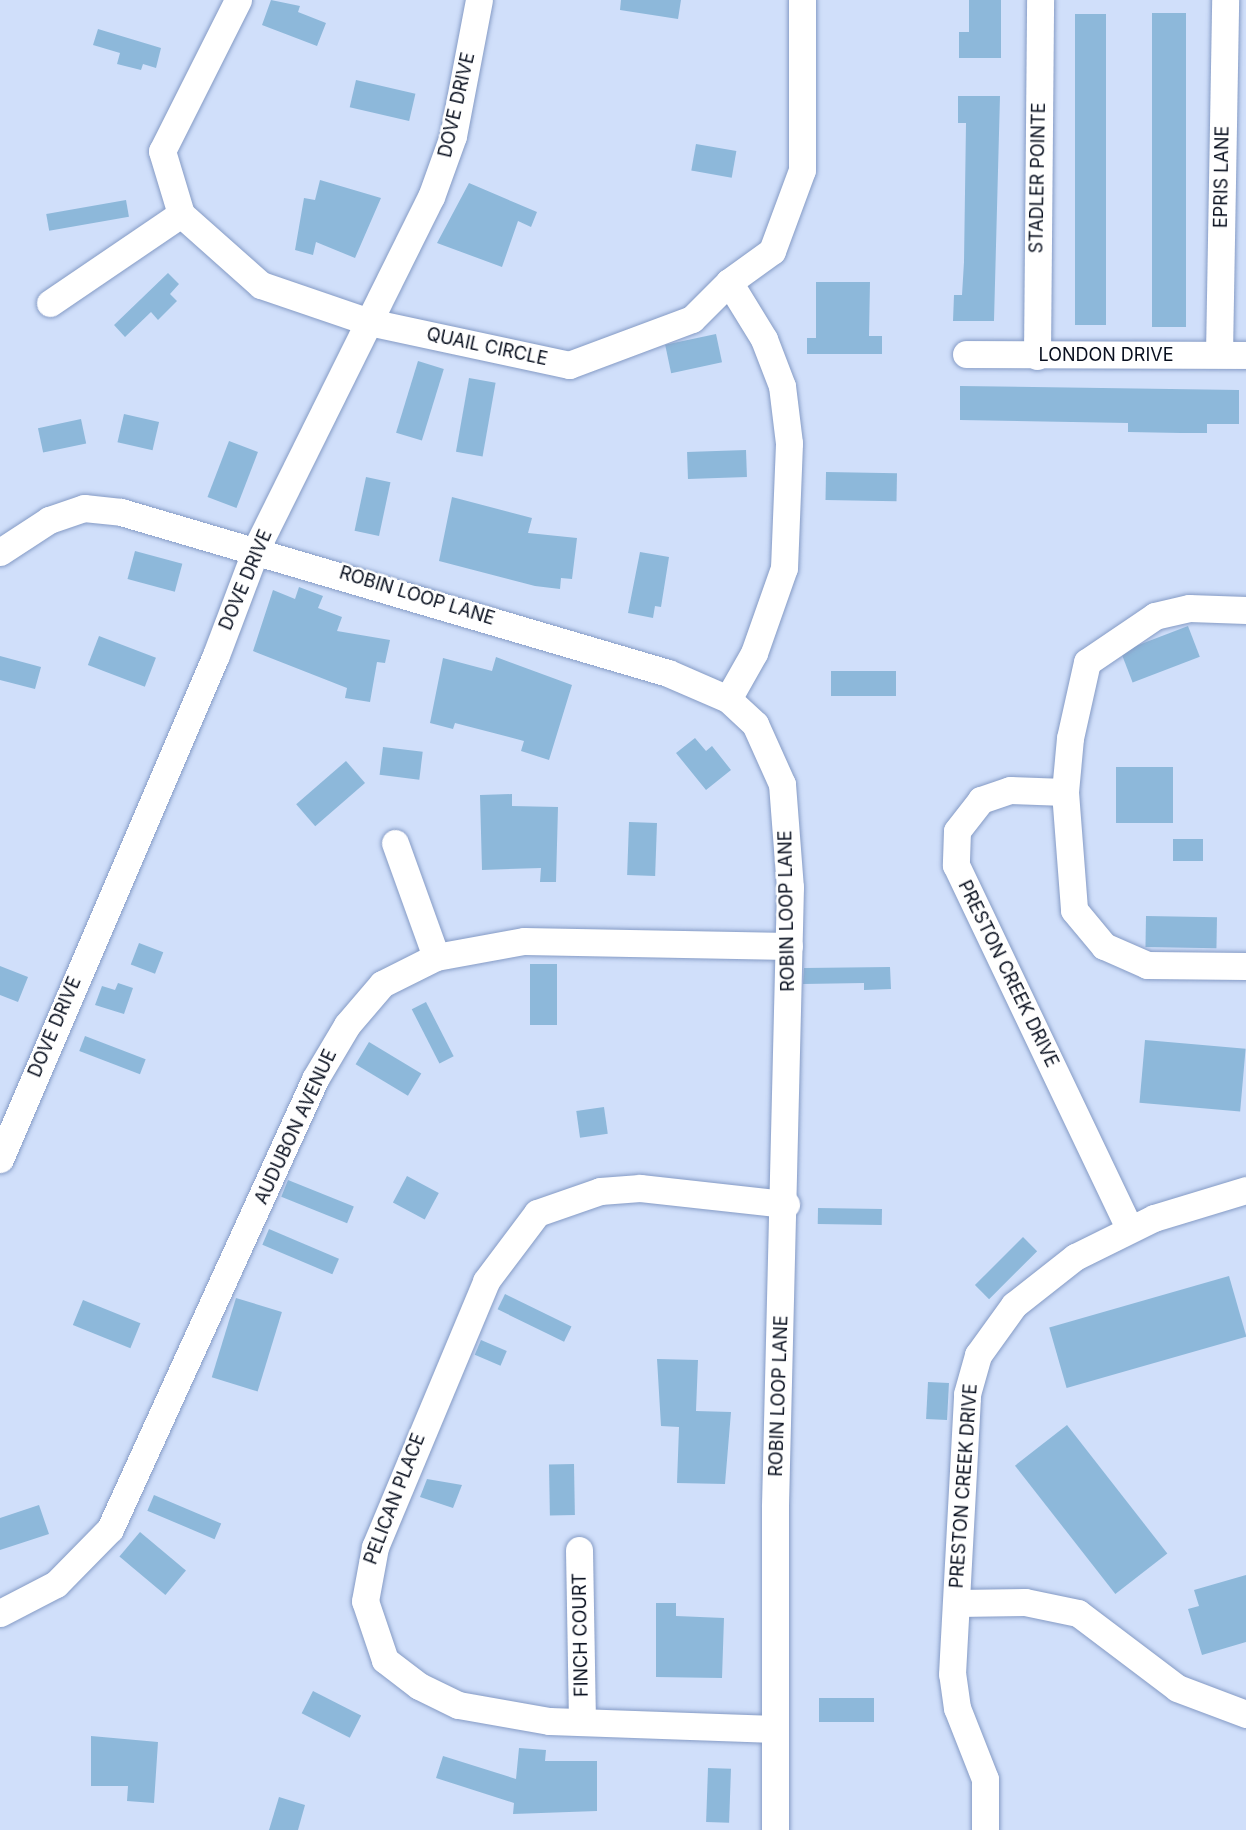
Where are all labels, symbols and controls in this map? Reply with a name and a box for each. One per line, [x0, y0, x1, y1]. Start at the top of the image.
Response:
street label: DOVE DRIVE [434, 50, 480, 160]
street label: STADLER POINTE [1026, 102, 1050, 254]
street label: EPRIS LANE [1210, 126, 1234, 228]
street label: QUAIL CIRCLE [425, 324, 549, 370]
street label: LONDON DRIVE [1038, 344, 1174, 366]
street label: DOVE DRIVE [215, 526, 277, 634]
street label: ROBIN LOOP LANE [337, 562, 497, 630]
street label: ROBIN LOOP LANE [775, 830, 799, 992]
street label: PRESTON CREEK DRIVE [953, 877, 1063, 1071]
street label: DOVE DRIVE [24, 973, 86, 1081]
street label: AUDUBON AVENUE [251, 1046, 341, 1208]
street label: ROBIN LOOP LANE [765, 1315, 793, 1477]
street label: PRESTON CREEK DRIVE [946, 1383, 982, 1589]
street label: PELICAN PLACE [360, 1430, 430, 1568]
street label: FINCH COURT [569, 1573, 593, 1697]

